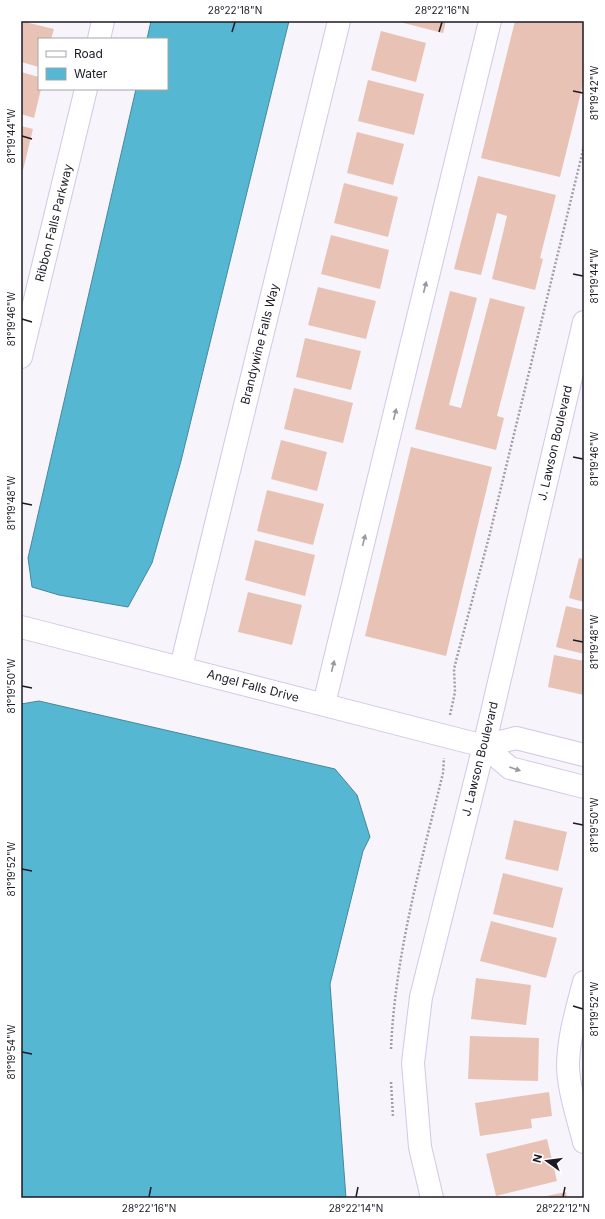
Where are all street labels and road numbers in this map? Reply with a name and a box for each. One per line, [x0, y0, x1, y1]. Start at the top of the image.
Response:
street label: Ribbon Falls Parkway [32, 162, 75, 283]
street label: Brandywine Falls Way [237, 282, 282, 406]
street label: J. Lawson Boulevard [534, 384, 575, 502]
street label: Angel Falls Drive [205, 666, 301, 705]
street label: J. Lawson Boulevard [458, 700, 501, 818]

